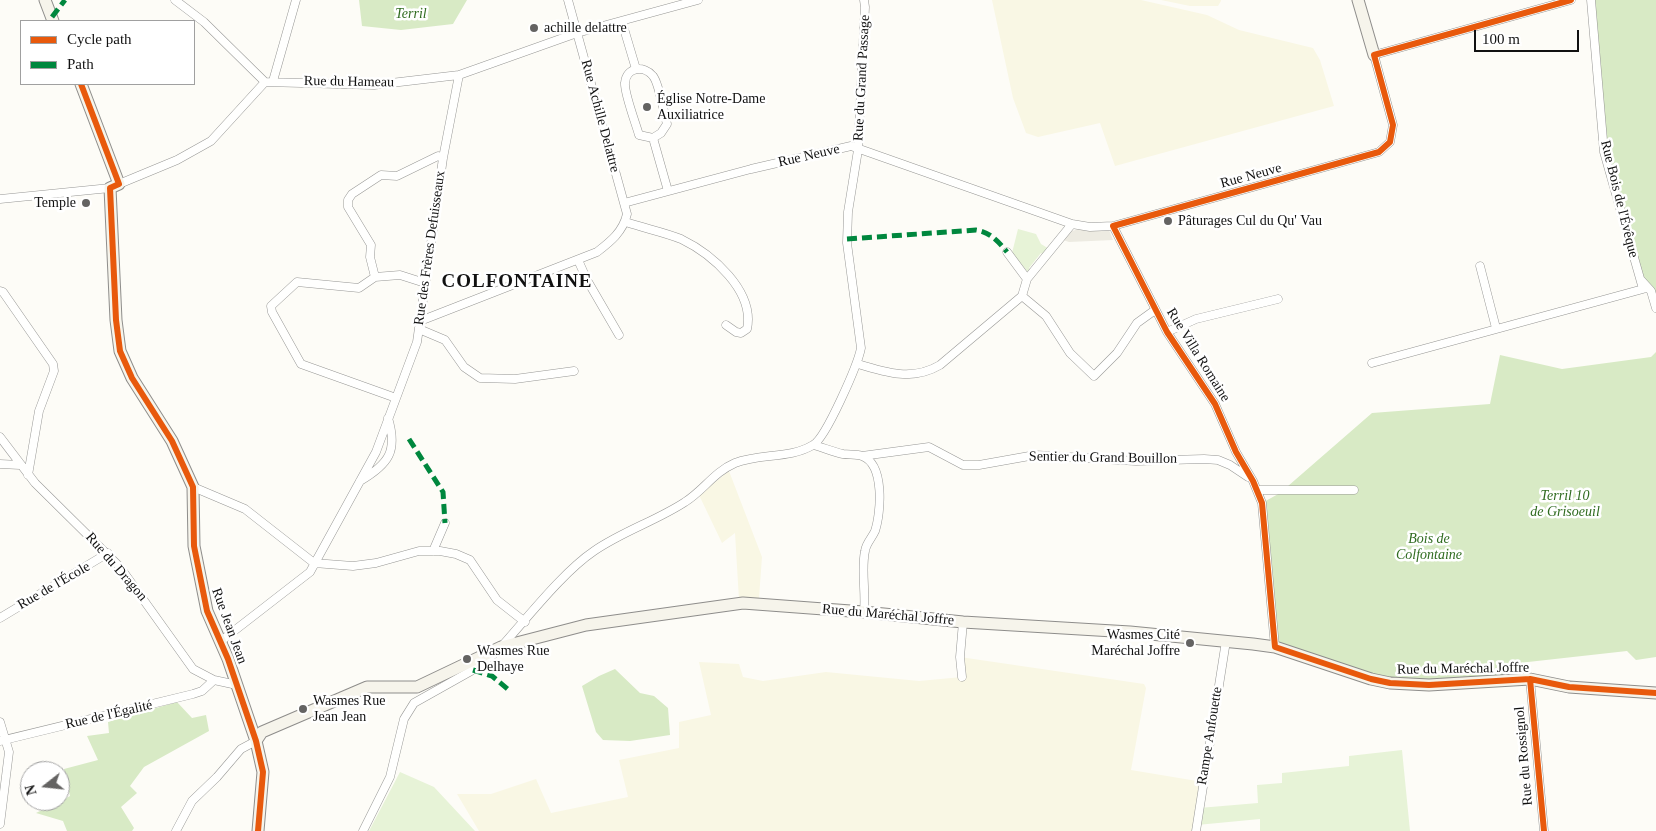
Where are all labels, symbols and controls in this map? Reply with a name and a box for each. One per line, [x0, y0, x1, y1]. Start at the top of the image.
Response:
park label: Terril [395, 6, 427, 22]
street label: Rue du Grand Passage [850, 14, 874, 142]
legend [20, 20, 195, 85]
place label: achille delattre [544, 20, 627, 36]
scale bar [1476, 20, 1581, 52]
marker: achille delattre [528, 22, 540, 34]
text: Cycle path [67, 31, 132, 47]
text: 100 m [1482, 31, 1520, 47]
text: Path [67, 56, 94, 72]
street label: Rue Achille Delattre [577, 58, 623, 174]
street label: Rue du Hameau [304, 73, 394, 91]
place label: Église Notre-Dame Auxiliatrice [657, 91, 765, 124]
marker: Église Notre-Dame Auxiliatrice [641, 101, 653, 113]
street label: Rue Bois de l'Évêque [1596, 139, 1642, 259]
street label: Rue Neuve [777, 141, 841, 171]
street label: Rue Neuve [1219, 160, 1283, 192]
street label: Rue des Frères Defuisseaux [411, 170, 449, 326]
place label: Temple [34, 195, 76, 211]
marker: Temple [80, 197, 92, 209]
place label: Pâturages Cul du Qu' Vau [1178, 213, 1322, 229]
marker: Pâturages Cul du Qu' Vau [1162, 215, 1174, 227]
district label: COLFONTAINE [440, 271, 594, 293]
street label: Rue Villa Romaine [1162, 305, 1234, 405]
street label: Sentier du Grand Bouillon [1029, 448, 1177, 468]
park label: Terril 10 de Grisoeuil [1530, 488, 1600, 520]
street label: Rue du Dragon [82, 529, 150, 605]
park label: Bois de Colfontaine [1396, 531, 1462, 564]
street label: Rue de l'École [15, 558, 93, 614]
street label: Rue Jean Jean [208, 586, 250, 666]
street label: Rue du Maréchal Joffre [821, 601, 955, 629]
place label: Wasmes Cité Maréchal Joffre [1091, 627, 1180, 660]
marker: Wasmes Cité Maréchal Joffre [1184, 637, 1196, 649]
place label: Wasmes Rue Delhaye [477, 643, 549, 676]
marker: Wasmes Rue Delhaye [461, 653, 473, 665]
street label: Rue du Maréchal Joffre [1397, 659, 1529, 679]
street label: Rampe Anfouette [1194, 686, 1226, 786]
place label: Wasmes Rue Jean Jean [313, 693, 385, 726]
street label: Rue de l'Égalité [64, 697, 154, 733]
marker: Wasmes Rue Jean Jean [297, 703, 309, 715]
street label: Rue du Rossignol [1511, 706, 1537, 806]
north arrow [20, 761, 70, 811]
text: N [22, 783, 40, 797]

